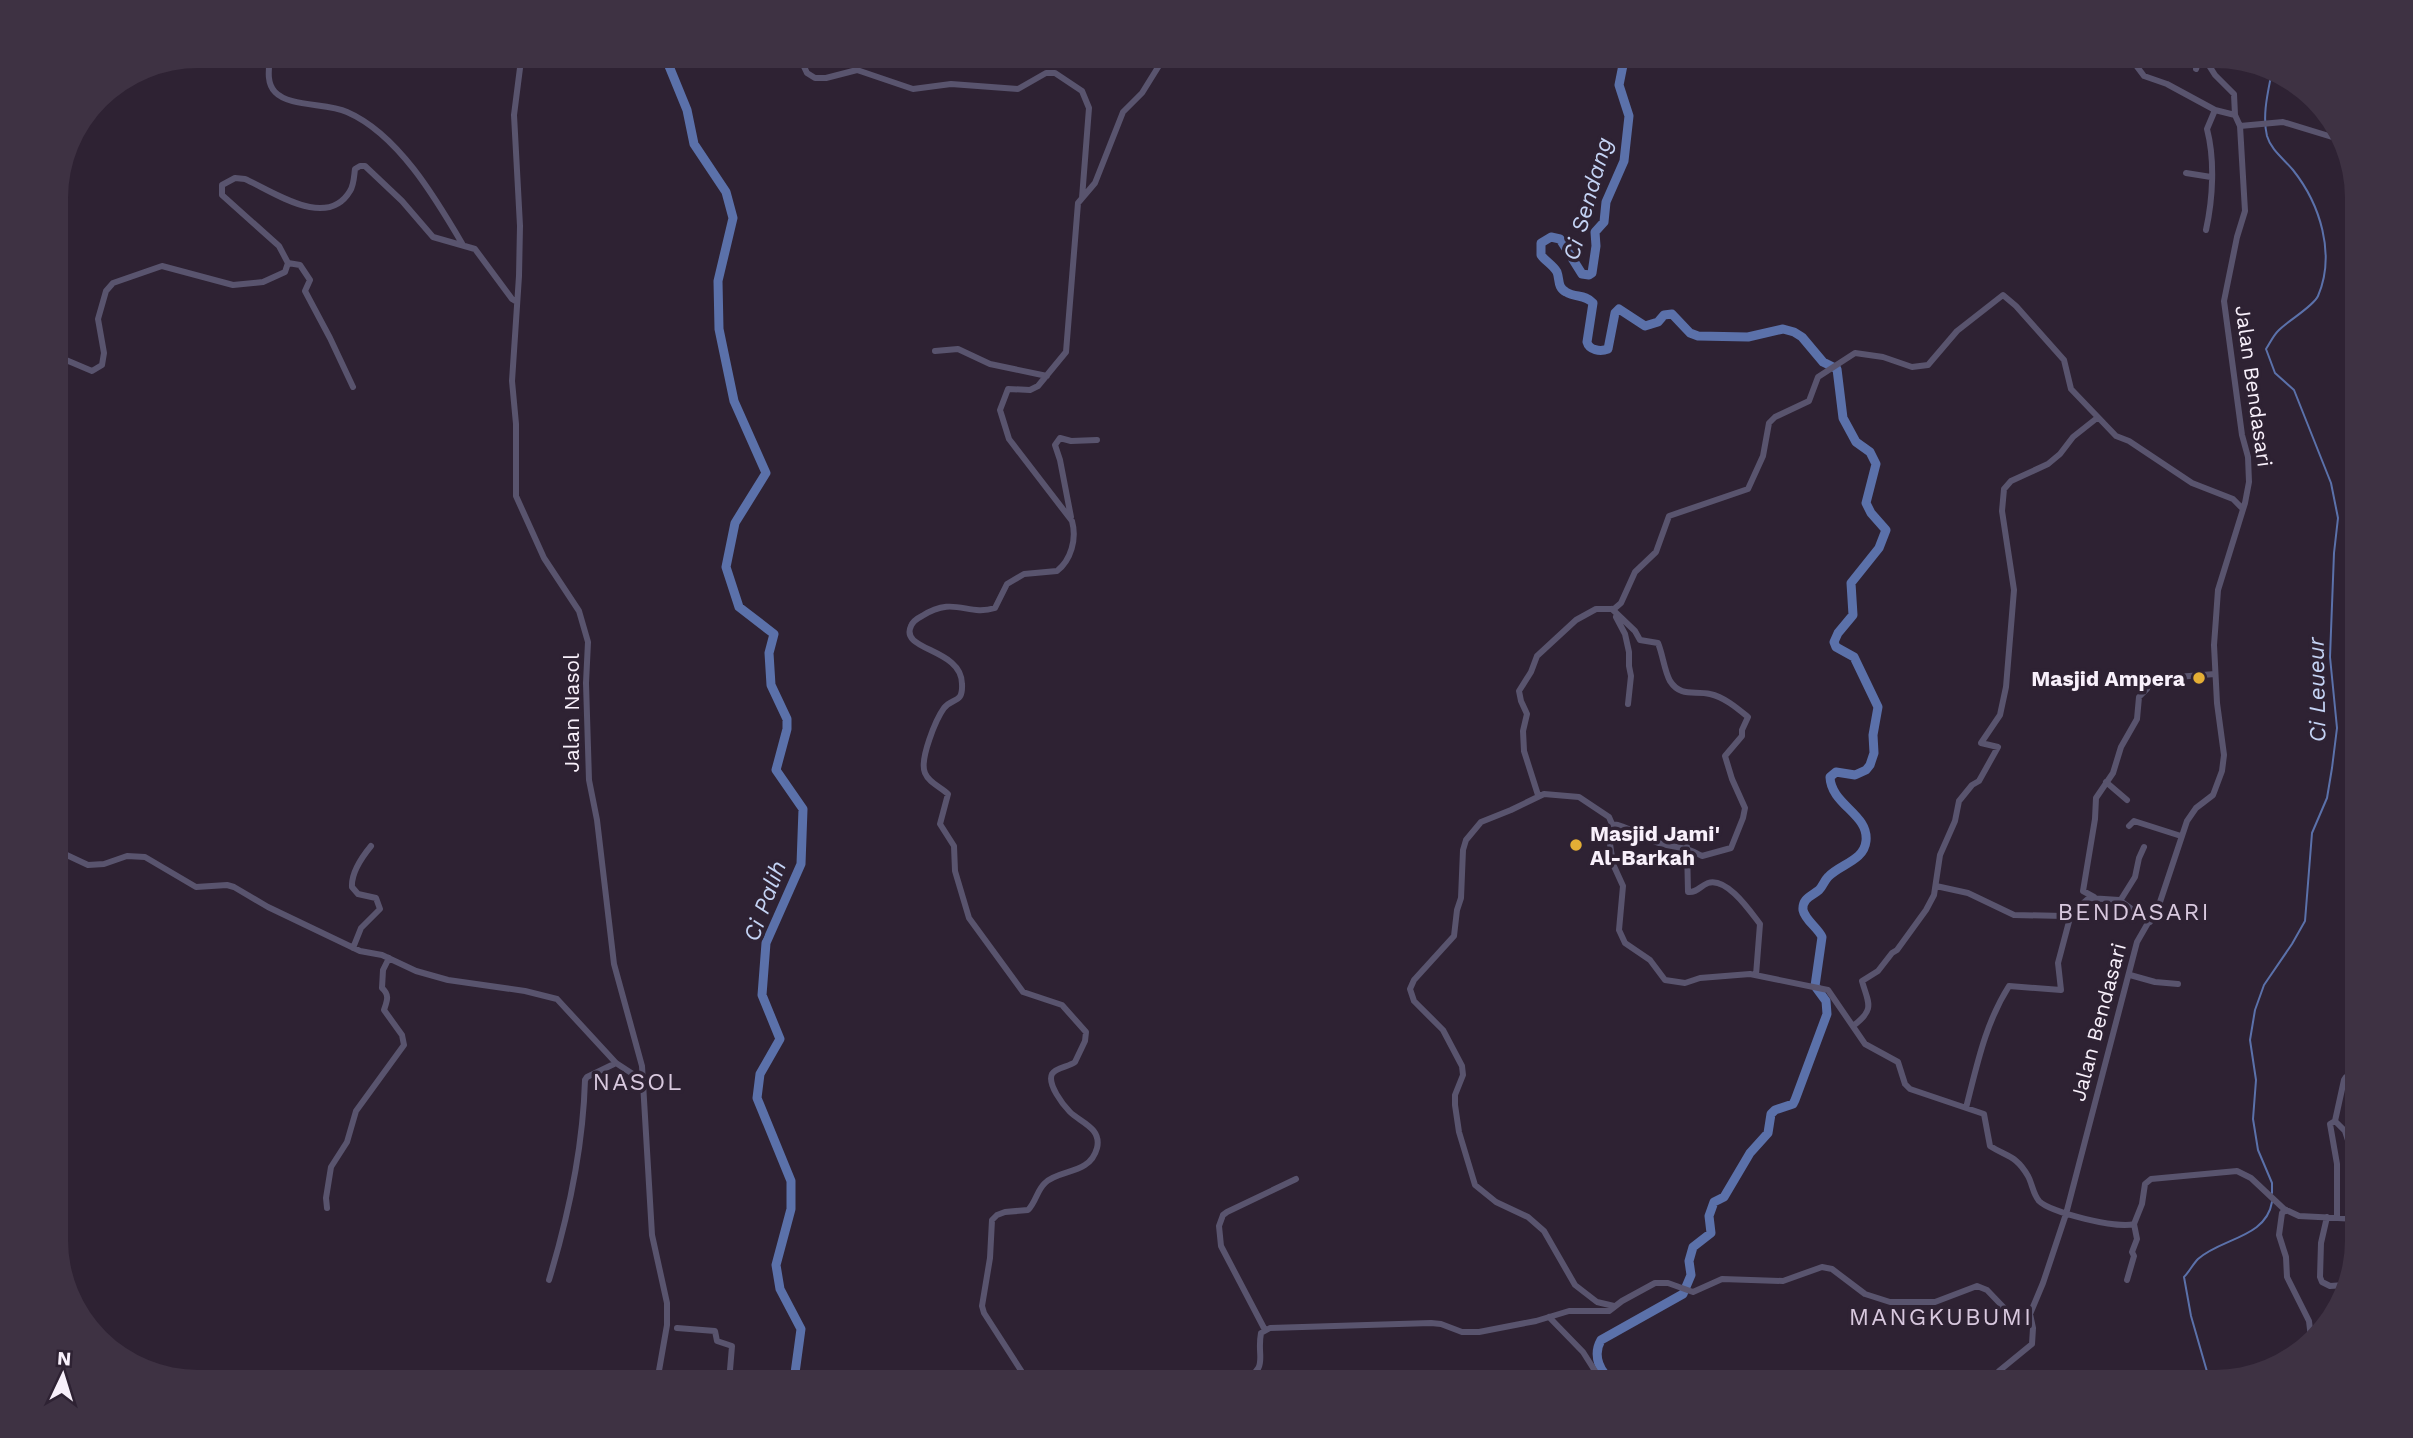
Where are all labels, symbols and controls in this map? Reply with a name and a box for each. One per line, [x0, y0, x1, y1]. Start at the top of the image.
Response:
water label: Ci Sendang [1558, 134, 1618, 264]
street label: Jalan Bendasari [2230, 304, 2278, 468]
water label: Ci Leueur [2303, 636, 2331, 743]
street label: Jalan Nasol [559, 653, 584, 773]
place label: Masjid Ampera [2031, 666, 2186, 691]
marker: Masjid Ampera [2191, 670, 2207, 686]
place label: Masjid Jami' Al-Barkah [1590, 821, 1720, 870]
marker: Masjid Jami' Al-Barkah [1568, 837, 1584, 853]
water label: Ci Palih [738, 857, 792, 945]
district label: BENDASARI [2057, 898, 2211, 926]
street label: Jalan Bendasari [2065, 940, 2131, 1104]
district label: NASOL [593, 1068, 683, 1096]
district label: MANGKUBUMI [1849, 1303, 2033, 1331]
north arrow [28, 1340, 98, 1410]
text: N [56, 1347, 72, 1371]

